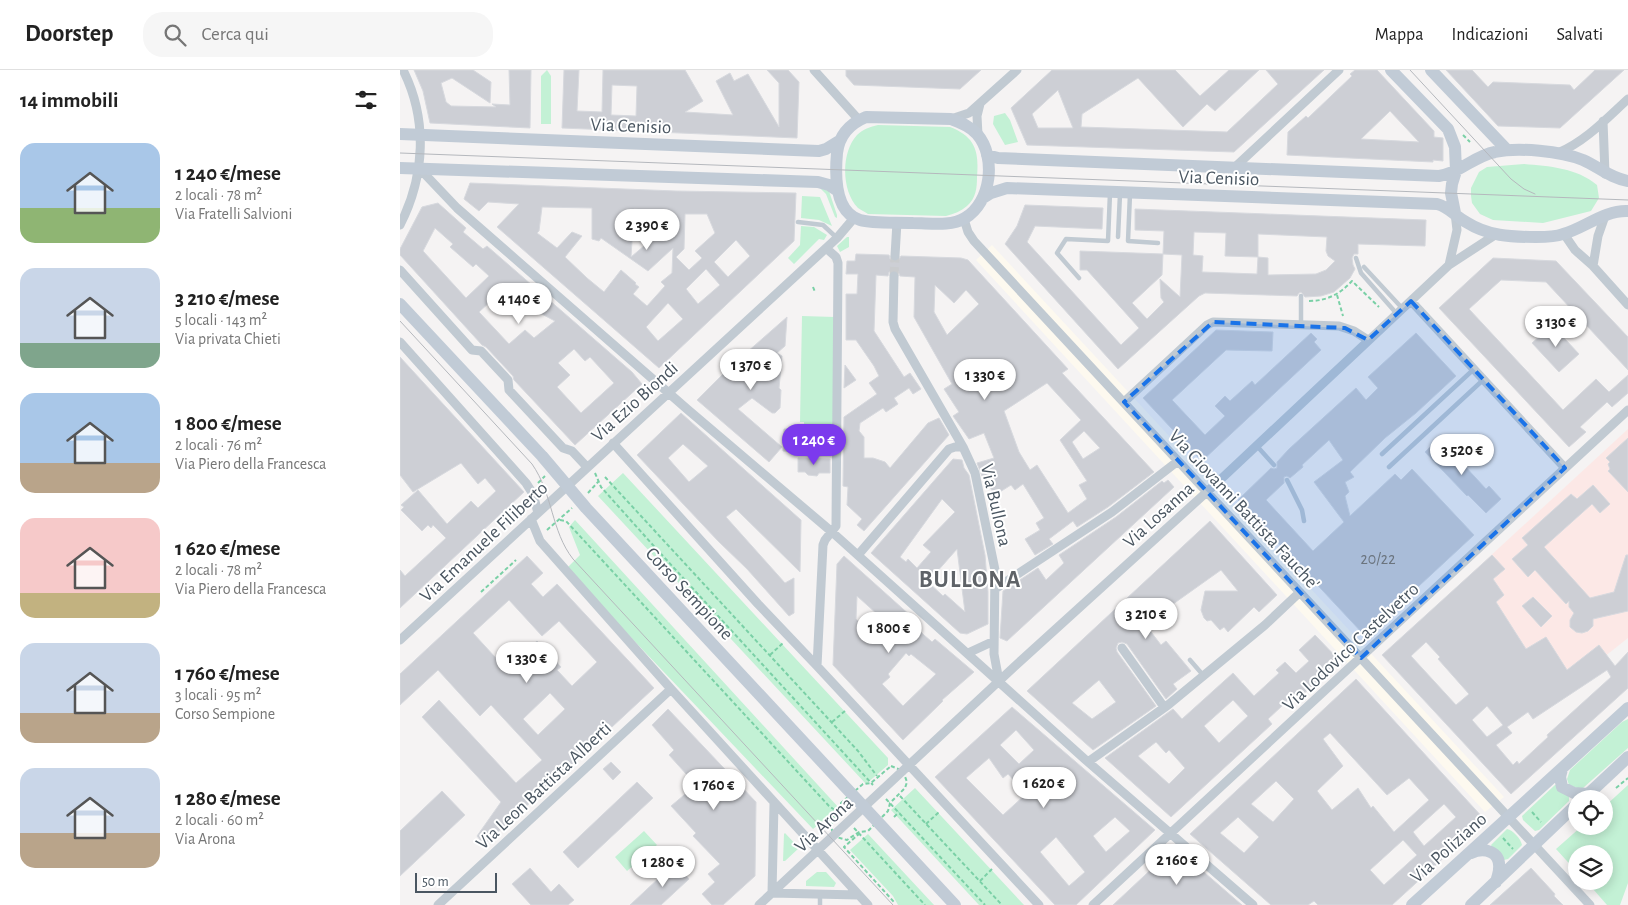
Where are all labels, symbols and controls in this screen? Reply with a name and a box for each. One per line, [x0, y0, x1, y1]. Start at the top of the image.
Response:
search box [143, 12, 493, 57]
icon: search [161, 21, 189, 49]
text: Doorstep [25, 22, 113, 46]
text: Cerca qui [201, 25, 269, 44]
text: Mappa [1375, 26, 1424, 44]
text: Indicazioni [1452, 26, 1528, 44]
text: Salvati [1556, 26, 1603, 44]
icon: filters [352, 86, 380, 114]
text: 14 immobili [20, 90, 118, 111]
street label: Via Cenisio [590, 116, 672, 137]
icon: home [60, 163, 120, 223]
text: 1 240 €/mese [175, 163, 281, 184]
street label: Via Cenisio [1178, 168, 1260, 189]
text: 2 locali · 78 m² [175, 187, 262, 203]
text: Via Fratelli Salvioni [175, 206, 292, 222]
pin: 2 390 € [601, 208, 693, 251]
text: 2 390 € [626, 217, 668, 233]
pin: 4 140 € [473, 282, 565, 325]
icon: home [60, 288, 120, 348]
text: 3 210 €/mese [175, 288, 279, 309]
text: 4 140 € [498, 291, 540, 307]
pin: 3 130 € [1510, 306, 1602, 348]
text: 5 locali · 143 m² [175, 312, 267, 328]
text: 3 130 € [1536, 314, 1576, 330]
text: Via privata Chieti [175, 331, 281, 347]
pin: 1 370 € [705, 348, 797, 391]
text: 1 370 € [731, 357, 771, 373]
pin: 1 330 € [939, 358, 1031, 401]
street label: Via Ezio Biondi [588, 359, 682, 446]
text: 1 330 € [965, 367, 1005, 383]
icon: home [60, 413, 120, 473]
text: 1 800 €/mese [175, 413, 282, 434]
pin: 1 240 € [768, 424, 860, 466]
street label: Via Giovanni Battista Fauche' [1165, 426, 1323, 594]
text: 1 240 € [793, 432, 835, 448]
pin: 3 520 € [1416, 434, 1508, 476]
text: 2 locali · 76 m² [175, 437, 262, 453]
text: 3 520 € [1441, 442, 1483, 458]
text: Via Piero della Francesca [175, 456, 326, 472]
street label: Via Bullona [977, 462, 1014, 549]
street label: Via Emanuele Filiberto [417, 478, 551, 606]
street label: Via Losanna [1120, 478, 1198, 552]
icon: home [60, 538, 120, 598]
text: 1 620 €/mese [175, 538, 280, 559]
street label: Corso Sempione [641, 544, 736, 644]
house number: 20/22 [1361, 551, 1395, 567]
text: 2 locali · 78 m² [175, 562, 262, 578]
district label: BULLONA [919, 568, 1021, 592]
street label: Via Lodovico Castelvetro [1279, 579, 1423, 715]
text: Via Piero della Francesca [175, 581, 326, 597]
pin: 3 210 € [1100, 598, 1192, 640]
text: 3 210 € [1126, 606, 1166, 622]
pin: 1 800 € [843, 612, 935, 654]
text: 1 800 € [868, 620, 910, 636]
pin: 1 330 € [481, 642, 573, 684]
text: 1 330 € [507, 650, 547, 666]
icon: home [60, 663, 120, 723]
text: 1 760 €/mese [175, 663, 280, 684]
text: 3 locali · 95 m² [175, 687, 261, 703]
text: Corso Sempione [175, 706, 275, 722]
street label: Via Leon Battista Alberti [473, 719, 615, 854]
pin: 1 620 € [998, 766, 1090, 809]
pin: 1 760 € [668, 768, 760, 811]
text: 1 620 € [1023, 775, 1065, 791]
text: 1 760 € [693, 777, 735, 793]
icon: home [60, 788, 120, 848]
text: 1 280 €/mese [175, 788, 281, 809]
map controls [1568, 790, 1613, 890]
button: locate [1568, 790, 1613, 835]
street label: Via Arona [791, 793, 857, 857]
street label: Via Poliziano [1407, 809, 1491, 887]
text: 2 locali · 60 m² [175, 812, 264, 828]
text: Via Arona [175, 831, 236, 847]
pin: 2 160 € [1131, 844, 1223, 886]
button: layers [1568, 845, 1613, 890]
pin: 1 280 € [617, 846, 709, 888]
text: 2 160 € [1156, 852, 1198, 868]
text: 1 280 € [642, 854, 684, 870]
scale bar [415, 870, 498, 893]
text: 50 m [422, 875, 449, 889]

